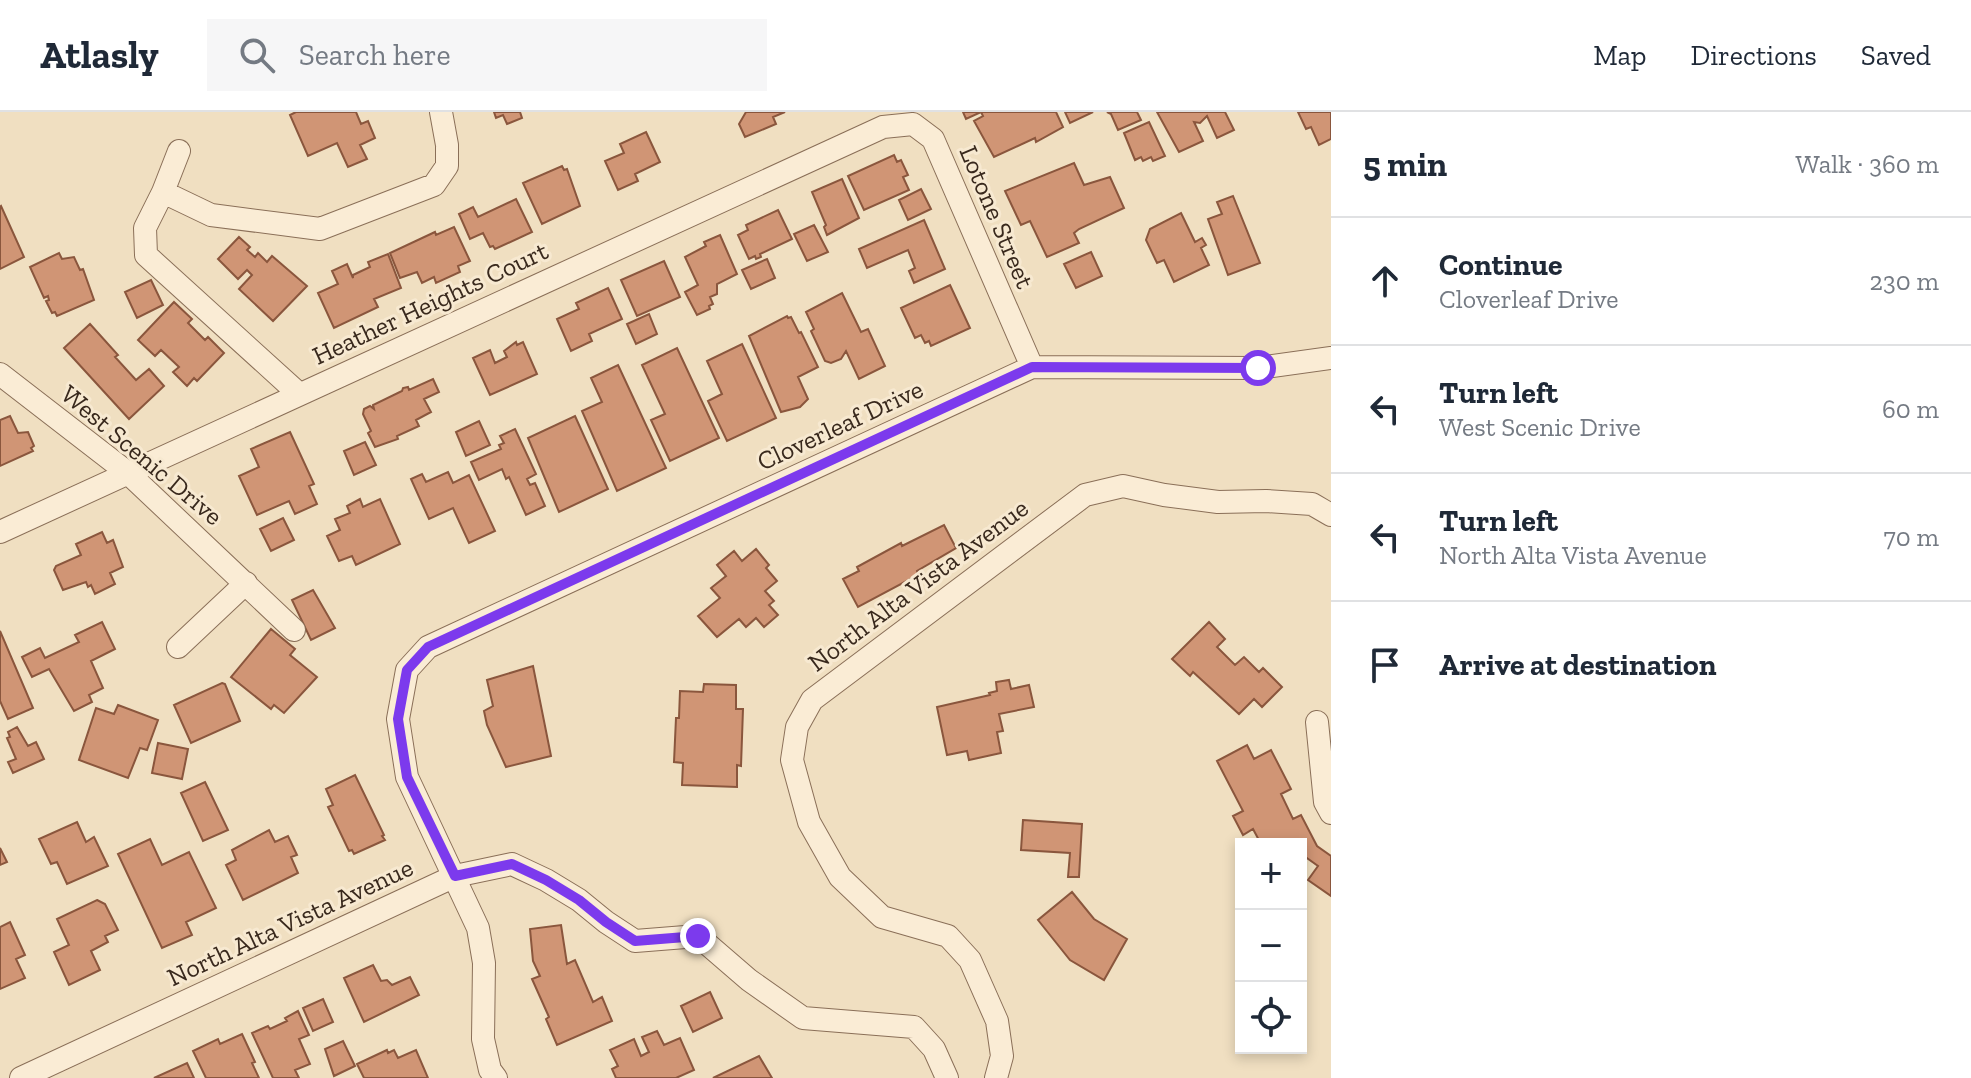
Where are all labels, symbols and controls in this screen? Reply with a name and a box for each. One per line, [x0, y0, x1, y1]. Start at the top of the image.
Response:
search box [207, 19, 767, 91]
text: Atlasly [40, 32, 159, 78]
icon: search [235, 33, 279, 77]
text: Search here [299, 37, 451, 73]
text: Map [1593, 39, 1646, 72]
text: Directions [1690, 39, 1817, 72]
text: Saved [1861, 39, 1931, 72]
street label: Lotone Street [953, 141, 1042, 294]
text: 5 min [1363, 144, 1447, 185]
text: Walk · 360 m [1796, 148, 1939, 180]
street label: Heather Heights Court [307, 234, 553, 372]
text: Continue [1439, 247, 1563, 283]
icon: ahead [1363, 259, 1407, 303]
text: 230 m [1870, 265, 1939, 297]
text: Cloverleaf Drive [1439, 283, 1618, 315]
route start [1240, 350, 1276, 386]
street label: Cloverleaf Drive [752, 373, 928, 477]
text: Turn left [1439, 375, 1558, 411]
street label: West Scenic Drive [54, 378, 230, 532]
icon: left [1363, 387, 1407, 431]
text: 60 m [1882, 393, 1939, 425]
text: West Scenic Drive [1439, 411, 1641, 443]
street label: North Alta Vista Avenue [802, 492, 1034, 678]
text: Turn left [1439, 503, 1558, 539]
icon: left [1363, 515, 1407, 559]
text: 70 m [1883, 521, 1939, 553]
text: North Alta Vista Avenue [1439, 539, 1707, 571]
icon: arrive [1363, 643, 1407, 687]
text: Arrive at destination [1439, 647, 1716, 683]
map controls [1235, 838, 1307, 1054]
button: + [1235, 838, 1307, 910]
street label: North Alta Vista Avenue [162, 851, 418, 993]
button: − [1235, 910, 1307, 982]
route end [680, 918, 716, 954]
button: locate [1235, 982, 1307, 1054]

